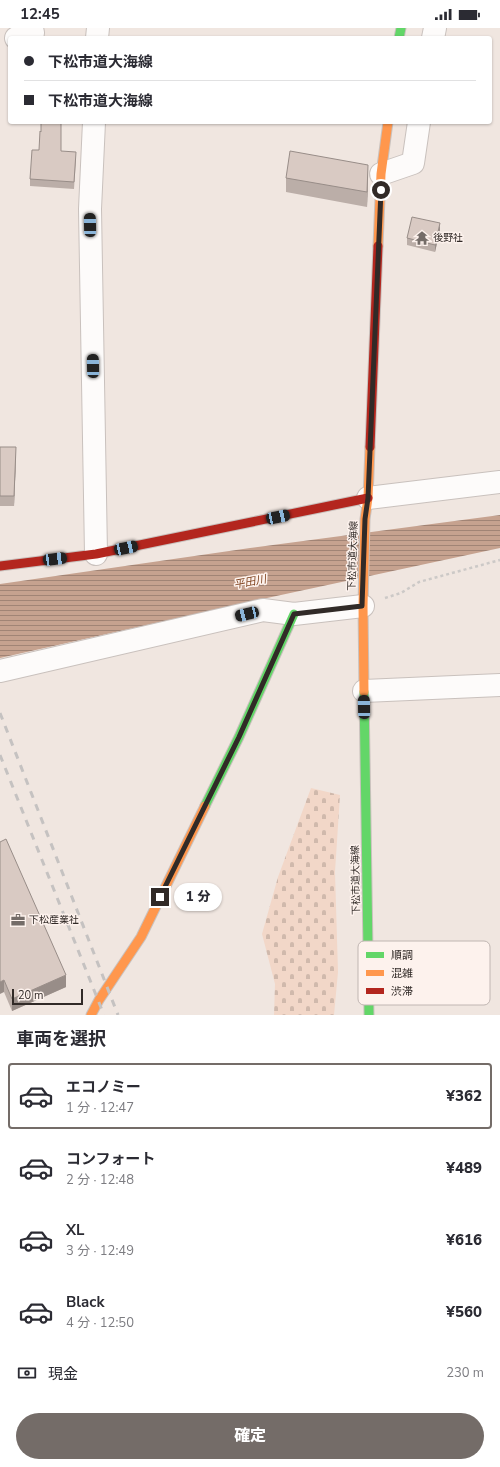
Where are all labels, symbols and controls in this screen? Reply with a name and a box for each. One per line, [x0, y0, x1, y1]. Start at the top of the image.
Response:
text: 12:45 [20, 4, 60, 24]
text: 下松市道大海線 [48, 52, 153, 72]
text: 下松市道大海線 [48, 91, 153, 111]
route start [372, 181, 390, 199]
car [84, 213, 96, 237]
temple icon: 後野社 [414, 230, 430, 246]
place label: 後野社 [433, 231, 463, 245]
car [87, 354, 99, 378]
car [265, 509, 291, 525]
street label: 下松市道大海線 [345, 521, 361, 591]
car [113, 540, 139, 556]
car [42, 552, 68, 566]
water label: 平田川 [232, 571, 269, 593]
car [234, 605, 260, 623]
car [358, 695, 370, 719]
street label: 下松市道大海線 [348, 845, 364, 915]
callout: 1 分 [174, 883, 222, 911]
route end [151, 888, 169, 906]
text: 1 分 [186, 888, 210, 906]
office icon: 下松産業社 [10, 912, 26, 928]
place label: 下松産業社 [29, 913, 79, 927]
legend [358, 941, 490, 1005]
text: 順調 [391, 948, 413, 963]
text: 混雑 [391, 966, 413, 981]
text: 渋滞 [391, 984, 413, 999]
scale bar [12, 987, 83, 1006]
text: 20 m [18, 988, 43, 1003]
text: 車両を選択 [16, 1027, 106, 1051]
text: エコノミー [66, 1077, 141, 1097]
icon: car [18, 1078, 54, 1114]
text: ¥362 [446, 1086, 482, 1106]
text: 1 分 · 12:47 [66, 1099, 134, 1117]
text: コンフォート [66, 1149, 156, 1169]
icon: car [18, 1150, 54, 1186]
text: ¥489 [446, 1158, 482, 1178]
text: 2 分 · 12:48 [66, 1171, 134, 1189]
text: XL [66, 1220, 85, 1240]
icon: car [18, 1222, 54, 1258]
text: ¥616 [446, 1230, 482, 1250]
text: 3 分 · 12:49 [66, 1242, 134, 1260]
text: Black [66, 1292, 104, 1312]
icon: car [18, 1294, 54, 1330]
text: ¥560 [446, 1302, 482, 1322]
text: 4 分 · 12:50 [66, 1314, 134, 1332]
icon: cash [16, 1362, 38, 1384]
text: 現金 [48, 1364, 78, 1384]
text: 230 m [446, 1364, 484, 1382]
button: 確定 [16, 1413, 484, 1459]

